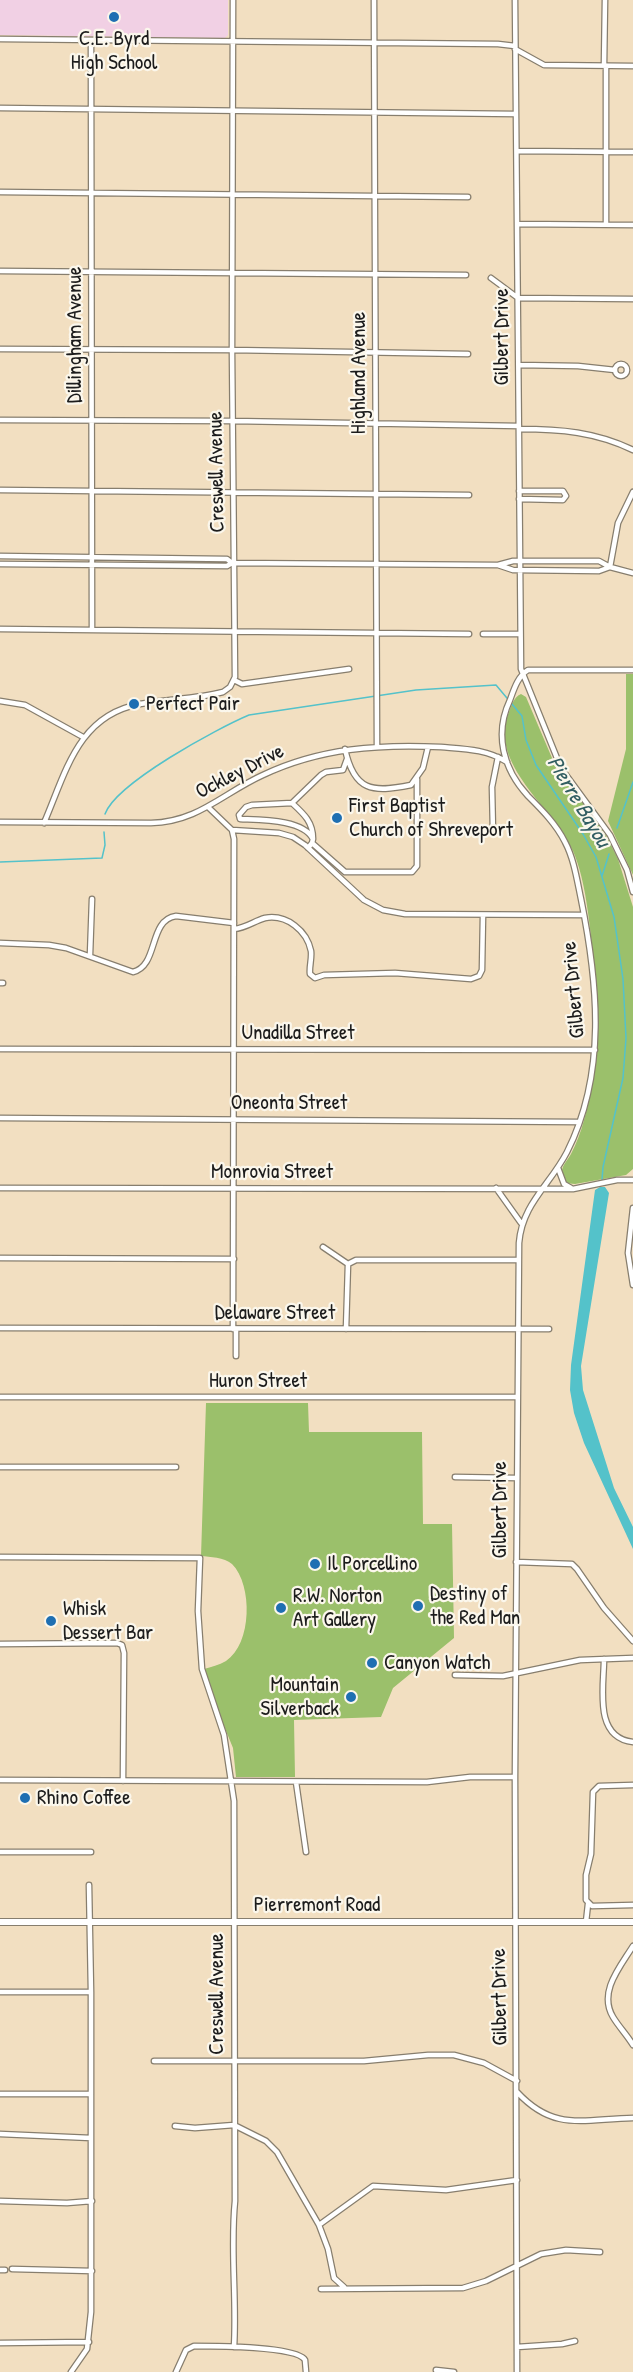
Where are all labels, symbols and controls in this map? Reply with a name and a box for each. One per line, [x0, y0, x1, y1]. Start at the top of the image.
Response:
marker: C.E. Byrd High School [107, 10, 121, 24]
place label: C.E. Byrd High School [71, 26, 157, 76]
street label: Dillingham Avenue [62, 267, 88, 403]
street label: Gilbert Drive [489, 288, 515, 386]
street label: Highland Avenue [346, 312, 372, 434]
street label: Creswell Avenue [203, 411, 231, 533]
place label: Perfect Pair [146, 691, 240, 717]
marker: Perfect Pair [127, 697, 141, 711]
street label: Ockley Drive [192, 739, 288, 805]
water label: Pierre Bayou [540, 752, 616, 852]
place label: First Baptist Church of Shreveport [349, 793, 513, 843]
marker: First Baptist Church of Shreveport [330, 811, 344, 825]
street label: Gilbert Drive [557, 941, 591, 1039]
street label: Unadilla Street [241, 1020, 355, 1046]
street label: Oneonta Street [231, 1090, 347, 1116]
street label: Monrovia Street [211, 1159, 333, 1185]
street label: Delaware Street [215, 1300, 335, 1326]
street label: Huron Street [209, 1368, 307, 1394]
street label: Gilbert Drive [487, 1461, 513, 1559]
place label: Il Porcellino [327, 1551, 417, 1577]
marker: Il Porcellino [308, 1557, 322, 1571]
place label: Destiny of the Red Man [430, 1581, 520, 1631]
place label: R.W. Norton Art Gallery [293, 1583, 382, 1633]
place label: Whisk Dessert Bar [63, 1596, 153, 1646]
marker: Destiny of the Red Man [411, 1599, 425, 1613]
marker: R.W. Norton Art Gallery [274, 1601, 288, 1615]
marker: Whisk Dessert Bar [44, 1614, 58, 1628]
place label: Canyon Watch [384, 1650, 490, 1676]
marker: Canyon Watch [365, 1656, 379, 1670]
place label: Mountain Silverback [260, 1672, 339, 1722]
marker: Mountain Silverback [344, 1690, 358, 1704]
place label: Rhino Coffee [37, 1785, 131, 1811]
marker: Rhino Coffee [18, 1791, 32, 1805]
street label: Pierremont Road [254, 1892, 380, 1918]
street label: Creswell Avenue [204, 1933, 230, 2055]
street label: Gilbert Drive [487, 1948, 513, 2046]

